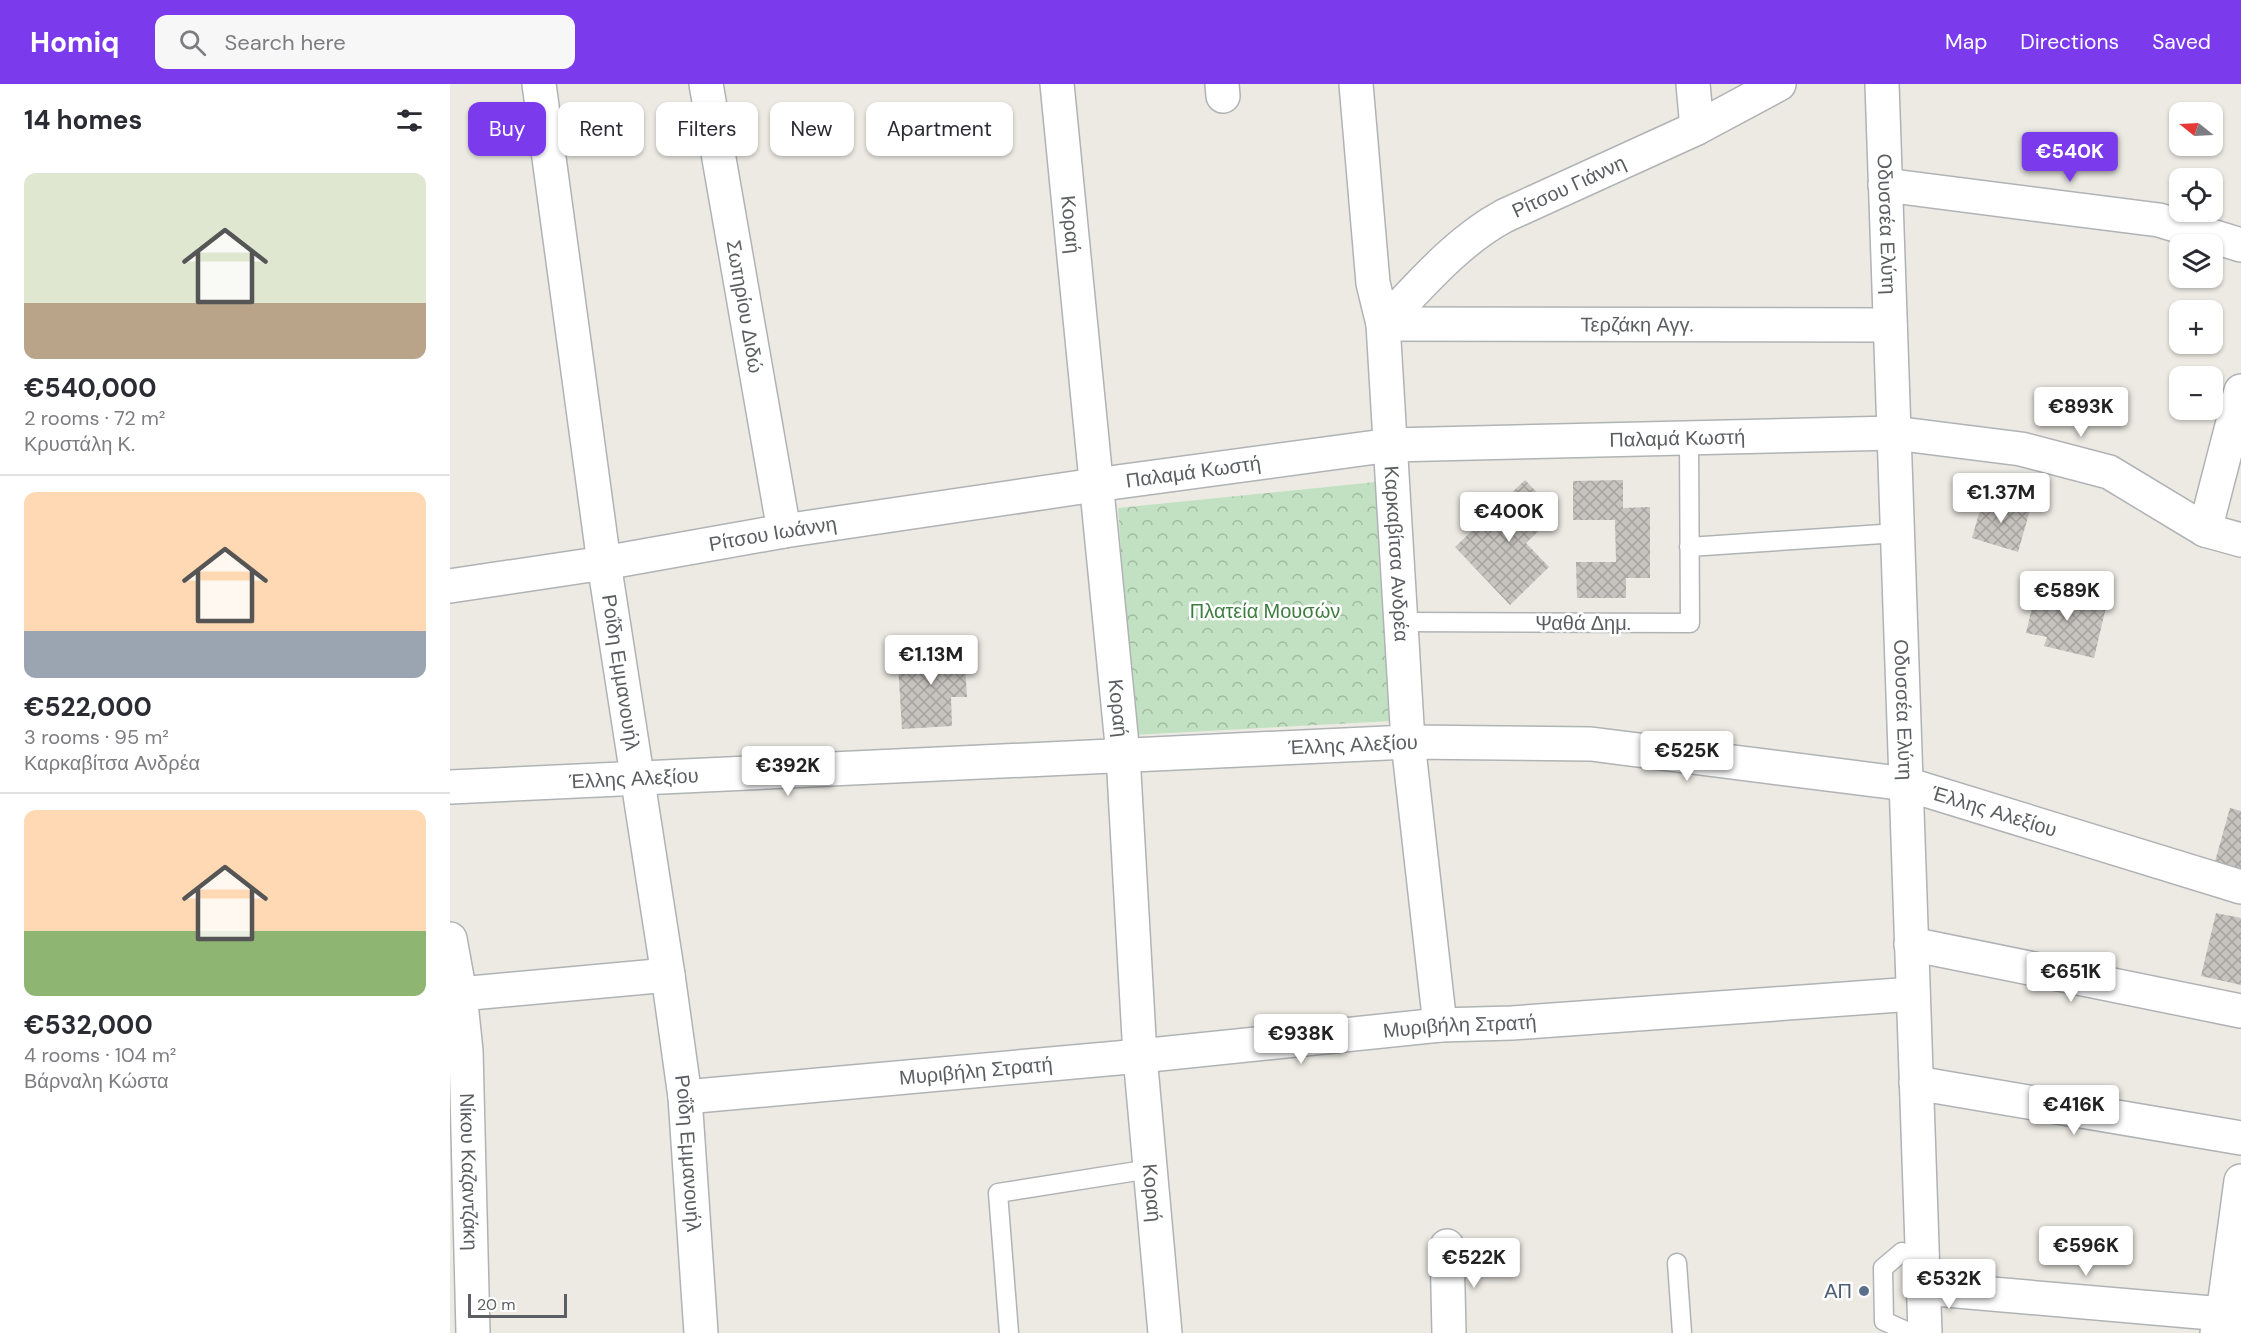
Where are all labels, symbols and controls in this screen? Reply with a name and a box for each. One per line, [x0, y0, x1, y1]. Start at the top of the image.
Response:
search box [155, 15, 575, 69]
text: Homiq [30, 24, 119, 61]
icon: search [176, 26, 209, 59]
text: Search here [224, 28, 346, 57]
text: Map [1945, 28, 1987, 56]
text: Directions [2020, 28, 2119, 56]
text: Saved [2152, 28, 2211, 56]
chip: Buy [468, 102, 546, 156]
chip: Rent [558, 102, 644, 156]
chip: Filters [656, 102, 758, 156]
chip: New [770, 102, 854, 156]
chip: Apartment [866, 102, 1013, 156]
north arrow [2169, 102, 2223, 156]
map controls [2169, 102, 2223, 420]
text: 14 homes [24, 103, 142, 137]
icon: filters [393, 104, 426, 137]
pin: €540K [2028, 132, 2112, 183]
text: €540K [2036, 138, 2104, 164]
street label: Ρίτσου Γιάννη [1508, 149, 1630, 224]
street label: Οδυσσέα Ελύτη [1871, 153, 1902, 295]
button: locate [2169, 168, 2223, 222]
street label: Κοραή [1055, 194, 1087, 255]
icon: home [171, 212, 279, 320]
button: layers [2169, 234, 2223, 288]
street label: Σωτηρίου Διδώ [720, 238, 769, 375]
button: + [2169, 300, 2223, 354]
street label: Τερζάκη Αγγ. [1581, 311, 1693, 338]
button: − [2169, 366, 2223, 420]
text: €540,000 [24, 371, 156, 405]
pin: €893K [2039, 387, 2123, 438]
text: €893K [2048, 393, 2114, 419]
text: 2 rooms · 72 m² [24, 405, 165, 431]
street label: Παλαμά Κωστή [1609, 424, 1746, 453]
text: Κρυστάλη Κ. [24, 431, 135, 457]
street label: Παλαμά Κωστή [1124, 450, 1262, 494]
street label: Καρκαβίτσα Ανδρέα [1378, 465, 1415, 642]
pin: €1.37M [1952, 473, 2050, 524]
text: €1.37M [1967, 479, 2035, 505]
pin: €400K [1467, 492, 1551, 543]
text: €400K [1474, 498, 1544, 524]
street label: Ρίτσου Ιωάννη [707, 510, 838, 557]
icon: home [171, 531, 279, 639]
pin: €589K [2025, 571, 2109, 622]
text: €589K [2034, 577, 2100, 603]
street label: Ροΐδη Εμμανουήλ [596, 592, 646, 752]
park label: Πλατεία Μουσών [1190, 598, 1340, 624]
street label: Ψαθά Δημ. [1535, 610, 1631, 636]
pin: €1.13M [882, 635, 980, 686]
street label: Οδυσσέα Ελύτη [1888, 639, 1919, 781]
text: €1.13M [899, 641, 963, 667]
street label: Κοραή [1103, 678, 1134, 738]
text: €522,000 [24, 690, 152, 724]
text: 3 rooms · 95 m² [24, 724, 169, 750]
street label: Έλλης Αλεξίου [1287, 729, 1418, 761]
pin: €525K [1645, 731, 1729, 782]
text: €525K [1654, 737, 1720, 763]
pin: €392K [746, 746, 830, 797]
text: Καρκαβίτσα Ανδρέα [24, 750, 200, 776]
text: €392K [756, 752, 820, 778]
street label: Έλλης Αλεξίου [567, 762, 699, 794]
street label: Έλλης Αλεξίου [1928, 779, 2060, 843]
icon: home [171, 849, 279, 957]
pin: €651K [2029, 952, 2113, 1003]
text: €651K [2041, 958, 2101, 984]
text: €532,000 [24, 1008, 153, 1042]
street label: Μυριβήλη Στρατή [1382, 1008, 1537, 1044]
pin: €938K [1259, 1014, 1343, 1065]
text: €938K [1268, 1020, 1334, 1046]
text: 4 rooms · 104 m² [24, 1042, 176, 1068]
street label: Μυριβήλη Στρατή [898, 1051, 1054, 1091]
text: Βάρναλη Κώστα [24, 1068, 169, 1094]
street label: Ροΐδη Εμμανουήλ [669, 1073, 707, 1233]
pin: €416K [2032, 1085, 2116, 1136]
text: €416K [2043, 1091, 2105, 1117]
street label: Νίκου Καζαντζάκη [454, 1093, 484, 1251]
street label: Κοραή [1137, 1163, 1168, 1223]
pin: €596K [2044, 1226, 2128, 1277]
text: €596K [2053, 1232, 2119, 1258]
pin: €522K [1432, 1238, 1516, 1289]
text: €522K [1442, 1244, 1506, 1270]
pin: €532K [1907, 1259, 1991, 1310]
text: €532K [1917, 1265, 1981, 1291]
place label: ΑΠ [1824, 1278, 1852, 1304]
marker: ΑΠ [1857, 1284, 1871, 1298]
scale bar [468, 1291, 567, 1318]
text: 20 m [477, 1294, 516, 1315]

